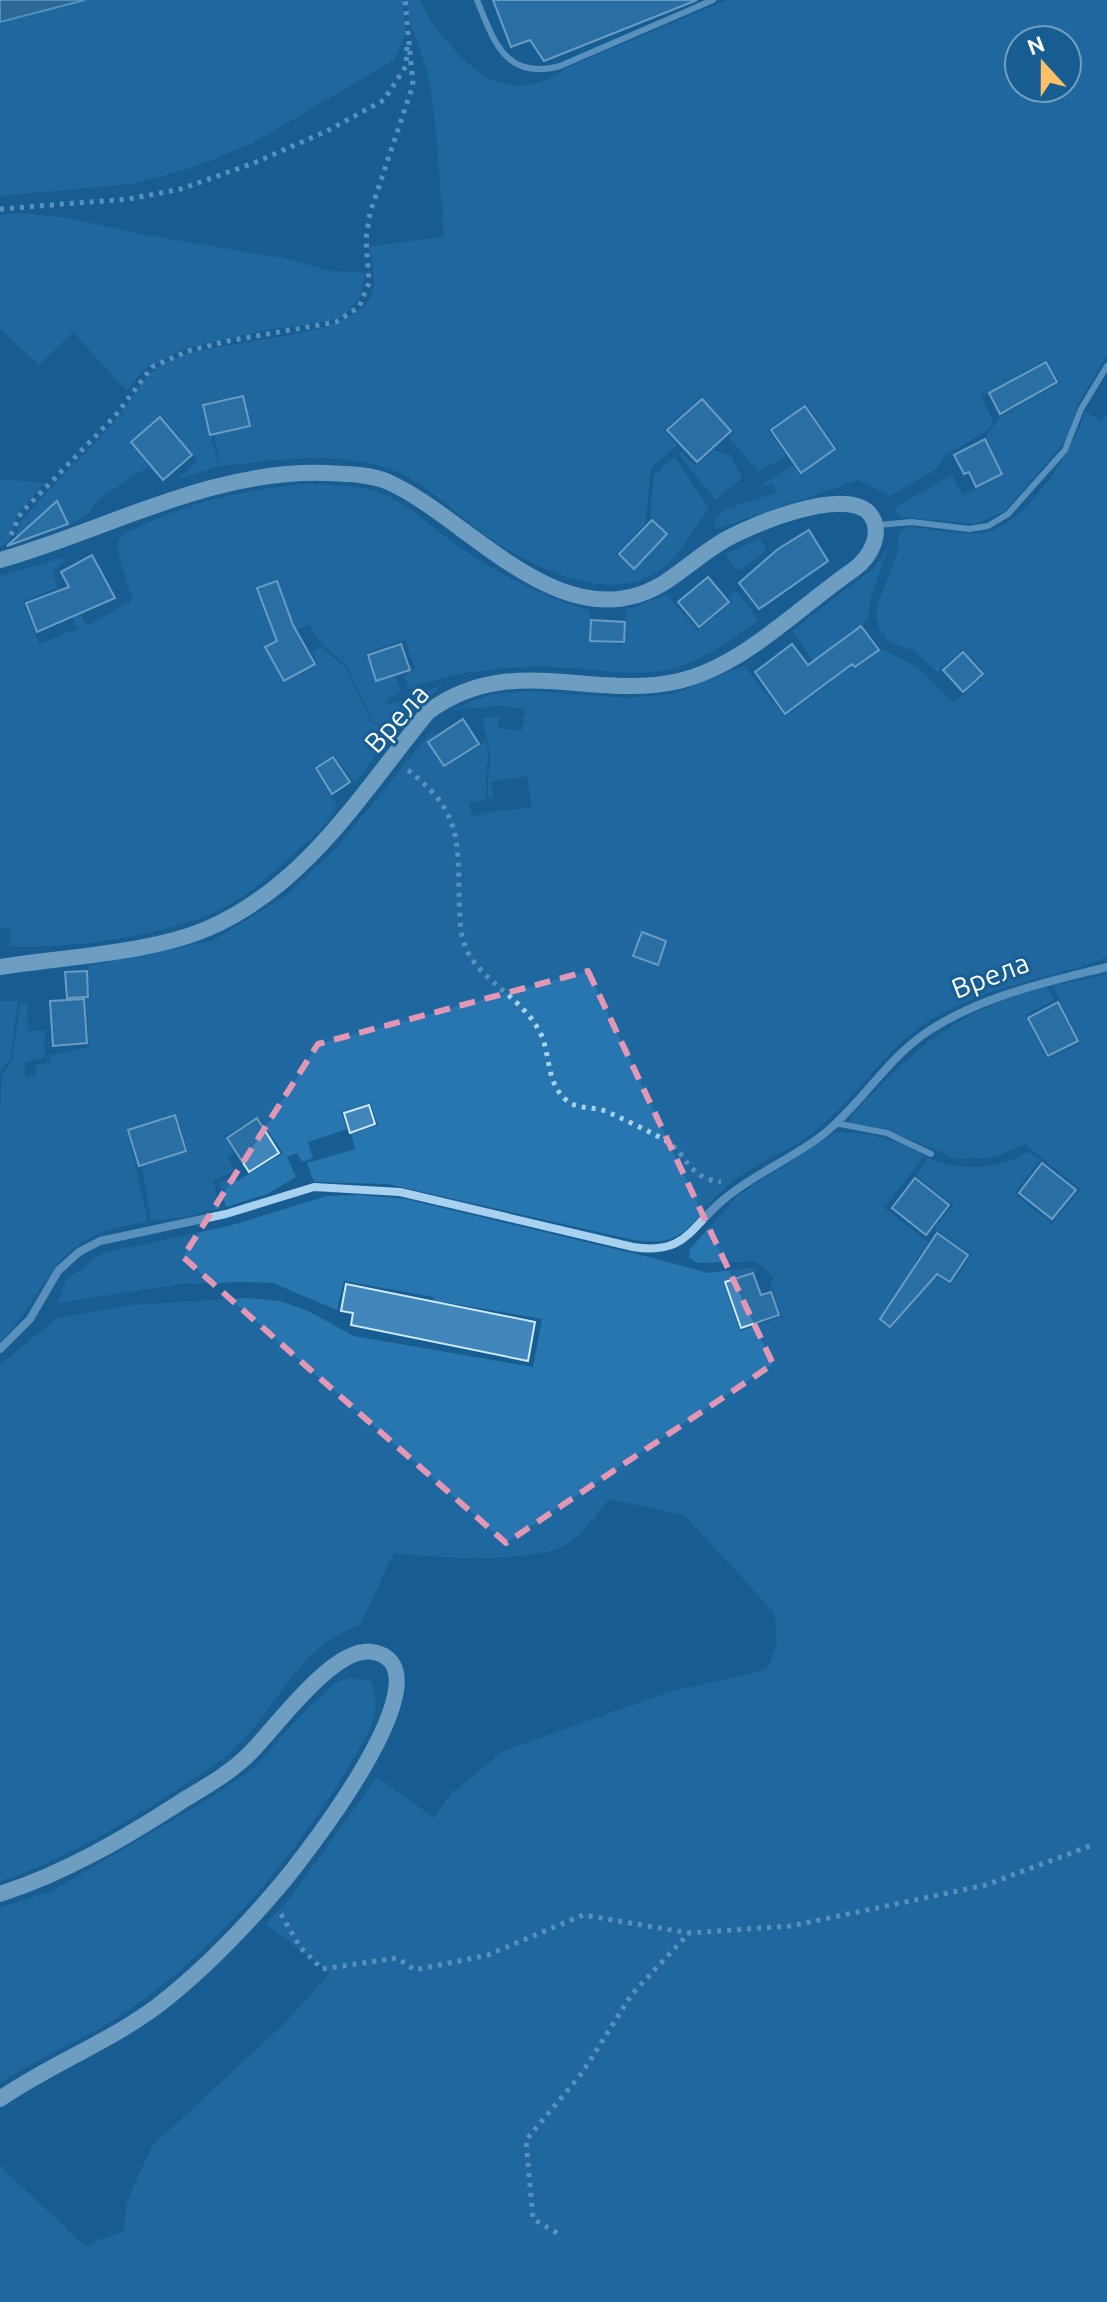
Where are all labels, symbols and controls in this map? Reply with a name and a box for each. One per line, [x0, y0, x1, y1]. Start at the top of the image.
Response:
north arrow [1003, 24, 1083, 104]
text: N [1024, 30, 1048, 59]
street label: Врела [358, 678, 434, 758]
street label: Врела [947, 946, 1033, 1004]

